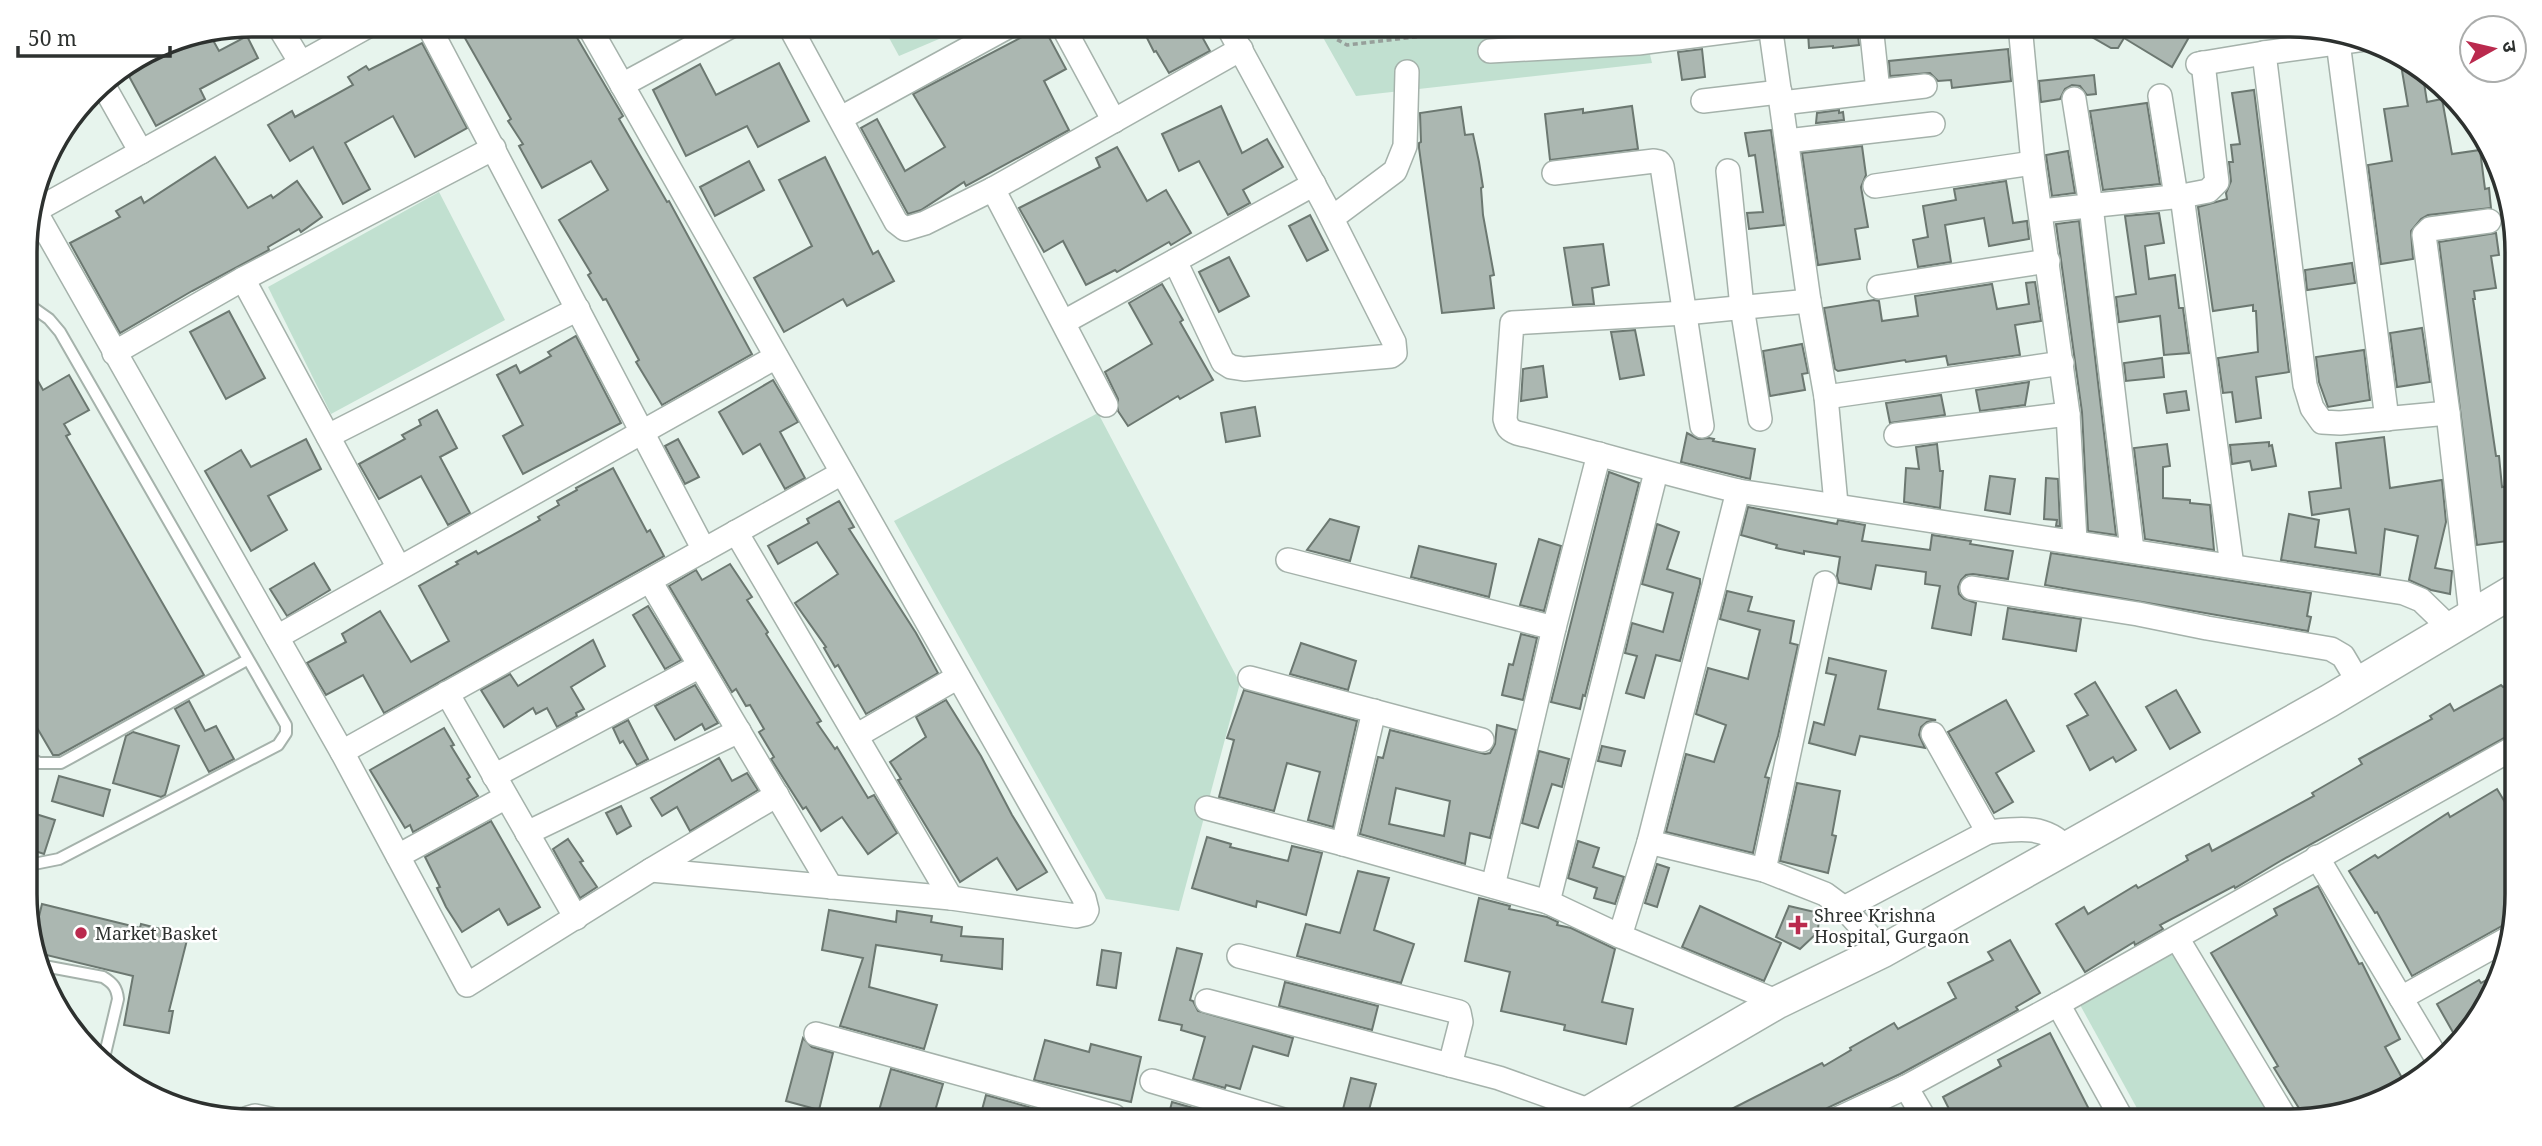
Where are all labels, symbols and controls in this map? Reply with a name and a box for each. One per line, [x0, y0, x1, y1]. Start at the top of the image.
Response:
scale bar [18, 14, 170, 58]
north arrow [2458, 14, 2528, 84]
text: 50 m [28, 24, 77, 52]
text: उ [2496, 39, 2524, 55]
place label: Shree Krishna Hospital, Gurgaon [1814, 903, 1970, 948]
marker: Shree Krishna Hospital, Gurgaon [1788, 915, 1808, 935]
place label: Market Basket [95, 921, 217, 945]
marker: Market Basket [73, 925, 89, 941]

